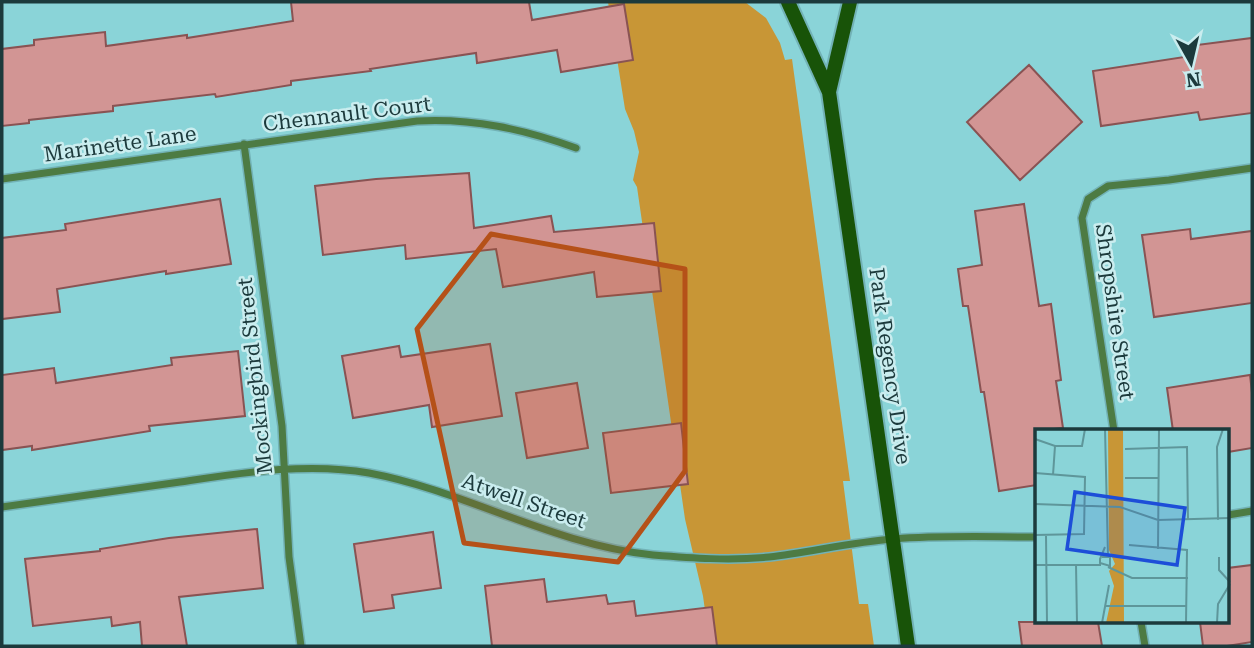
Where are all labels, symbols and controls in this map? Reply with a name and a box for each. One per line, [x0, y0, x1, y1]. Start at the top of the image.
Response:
north arrow [1156, 28, 1226, 98]
text: N [1184, 67, 1202, 92]
street label: Chennault Court [262, 92, 433, 136]
street label: Marinette Lane [42, 121, 198, 167]
street label: Shropshire Street [1091, 222, 1139, 402]
street label: Park Regency Drive [864, 266, 916, 466]
street label: Mockingbird Street [233, 276, 277, 476]
inset map [1035, 429, 1230, 624]
street label: Atwell Street [459, 469, 589, 533]

